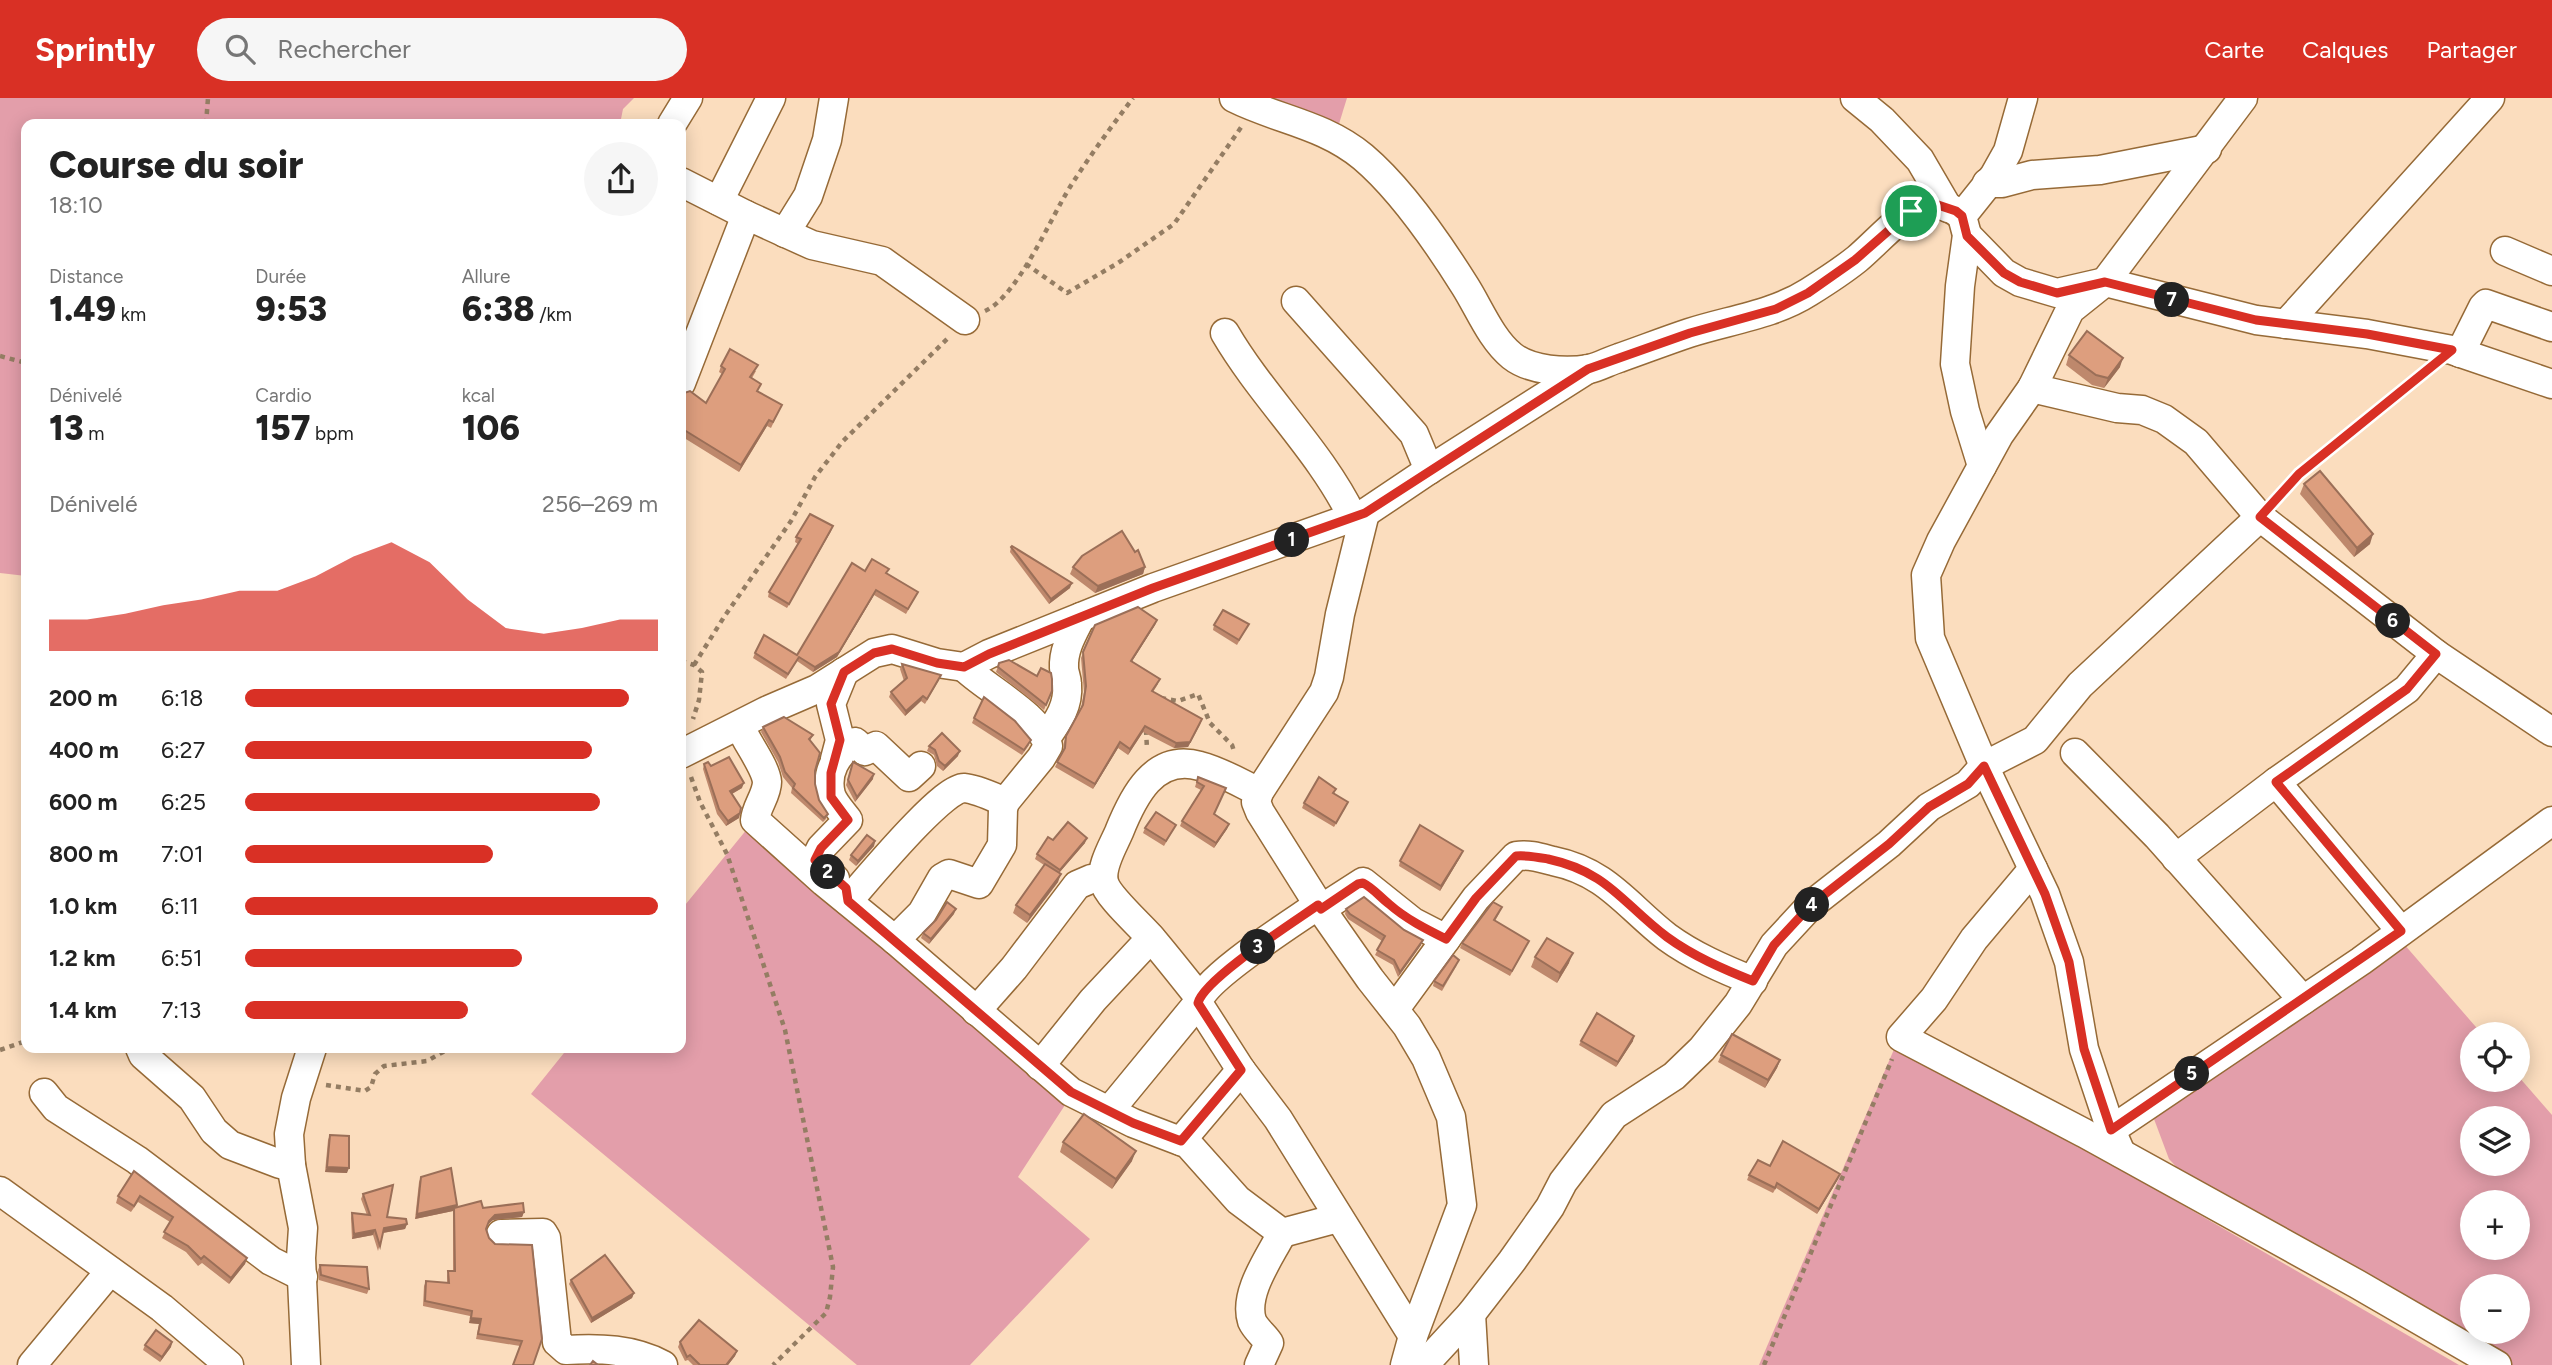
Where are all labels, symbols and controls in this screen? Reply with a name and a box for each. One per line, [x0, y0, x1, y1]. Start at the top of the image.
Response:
search box [197, 18, 687, 81]
text: Sprintly [35, 30, 155, 69]
icon: search [221, 30, 259, 68]
text: Rechercher [277, 33, 411, 65]
text: Carte [2204, 35, 2264, 64]
text: Calques [2302, 35, 2388, 64]
text: Partager [2426, 35, 2517, 64]
text: Course du soir [49, 142, 303, 188]
button: share [584, 142, 658, 216]
pin [1881, 181, 1941, 241]
text: 18:10 [49, 191, 103, 219]
icon: arrive [1892, 192, 1930, 230]
text: Distance [49, 265, 123, 288]
text: Durée [255, 265, 306, 288]
text: Allure [462, 265, 510, 288]
pin: 7 [2154, 282, 2190, 318]
text: 1.49 [49, 288, 116, 330]
text: 9:53 [255, 288, 327, 330]
text: 6:38 [462, 288, 535, 330]
text: 7 [2166, 288, 2177, 311]
text: km [116, 303, 146, 326]
text: /km [535, 303, 572, 326]
text: Dénivelé [49, 384, 122, 407]
text: Cardio [255, 384, 312, 407]
text: kcal [462, 384, 495, 407]
text: 13 [49, 407, 84, 449]
text: 157 [255, 407, 310, 449]
text: 106 [462, 407, 520, 449]
text: m [84, 422, 104, 445]
text: bpm [310, 422, 354, 445]
text: Dénivelé [49, 490, 137, 518]
text: 256–269 m [542, 490, 658, 518]
pin: 1 [1274, 522, 1310, 558]
text: 1 [1287, 528, 1296, 551]
pin: 6 [2376, 603, 2410, 638]
text: 6 [2387, 609, 2398, 632]
text: 200 m [49, 684, 118, 712]
text: 6:18 [161, 684, 203, 712]
text: 400 m [49, 736, 119, 764]
text: 6:27 [161, 736, 205, 764]
text: 600 m [49, 788, 118, 816]
text: 6:25 [161, 788, 206, 816]
text: 800 m [49, 840, 118, 868]
text: 7:01 [161, 840, 203, 868]
pin: 2 [810, 854, 846, 890]
text: 2 [822, 860, 833, 883]
pin: 4 [1794, 888, 1829, 922]
text: 1.0 km [49, 892, 117, 920]
text: 6:11 [161, 892, 199, 920]
text: 4 [1805, 893, 1818, 916]
pin: 3 [1240, 930, 1276, 964]
text: 3 [1252, 935, 1263, 958]
text: 1.2 km [49, 944, 116, 972]
text: 6:51 [161, 944, 203, 972]
text: 1.4 km [49, 996, 117, 1024]
text: 7:13 [161, 996, 201, 1024]
map controls [2460, 1022, 2530, 1344]
button: locate [2460, 1022, 2530, 1092]
pin: 5 [2174, 1056, 2210, 1091]
text: 5 [2186, 1062, 2197, 1085]
button: layers [2460, 1106, 2530, 1176]
button: + [2460, 1190, 2530, 1260]
button: − [2460, 1274, 2530, 1344]

